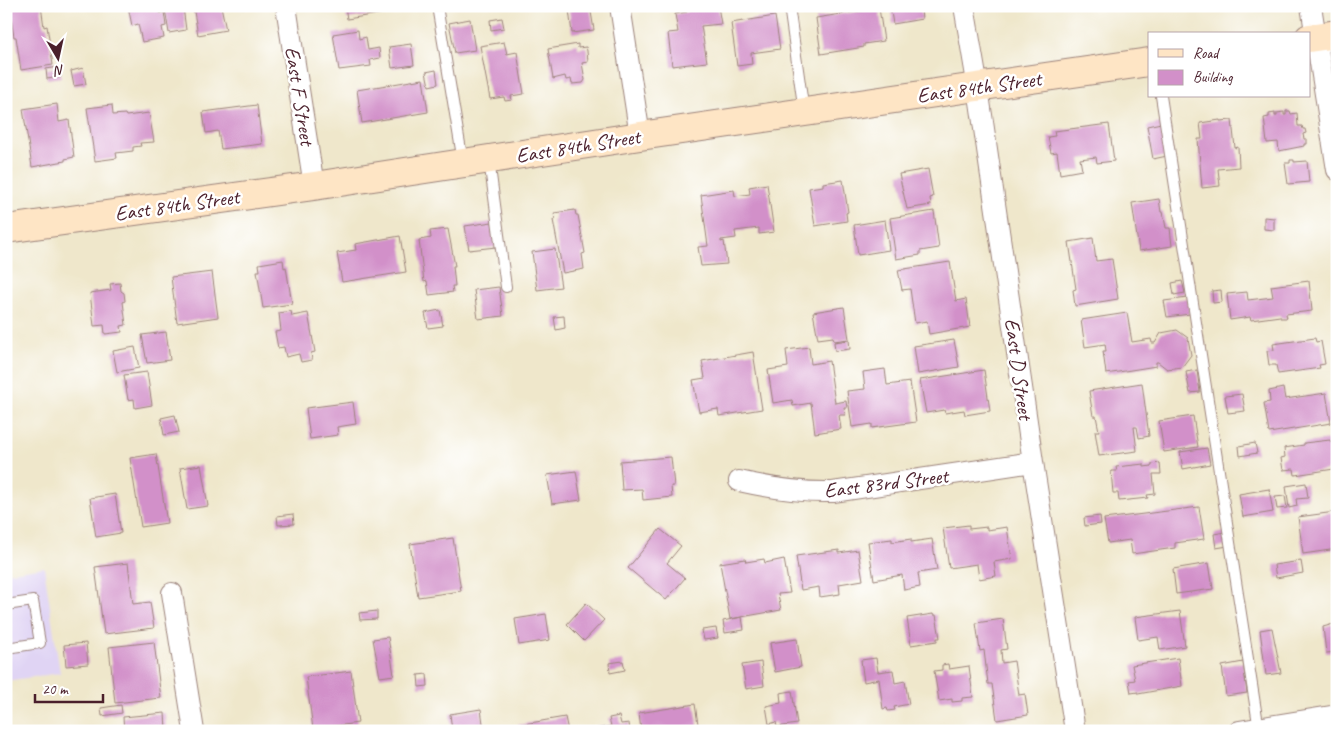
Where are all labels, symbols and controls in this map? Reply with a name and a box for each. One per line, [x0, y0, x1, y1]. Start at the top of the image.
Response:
north arrow [32, 32, 82, 82]
legend [1148, 32, 1310, 98]
text: Road [1193, 44, 1220, 63]
street label: East F Street [279, 45, 321, 149]
text: N [52, 61, 66, 80]
street label: East 84th Street [915, 65, 1045, 109]
text: Building [1193, 68, 1233, 87]
street label: East 84th Street [514, 123, 644, 169]
street label: East 84th Street [113, 183, 243, 227]
street label: East D Street [999, 317, 1039, 423]
street label: East 83rd Street [823, 462, 951, 503]
scale bar [35, 672, 102, 704]
text: 20 m [42, 680, 69, 699]

